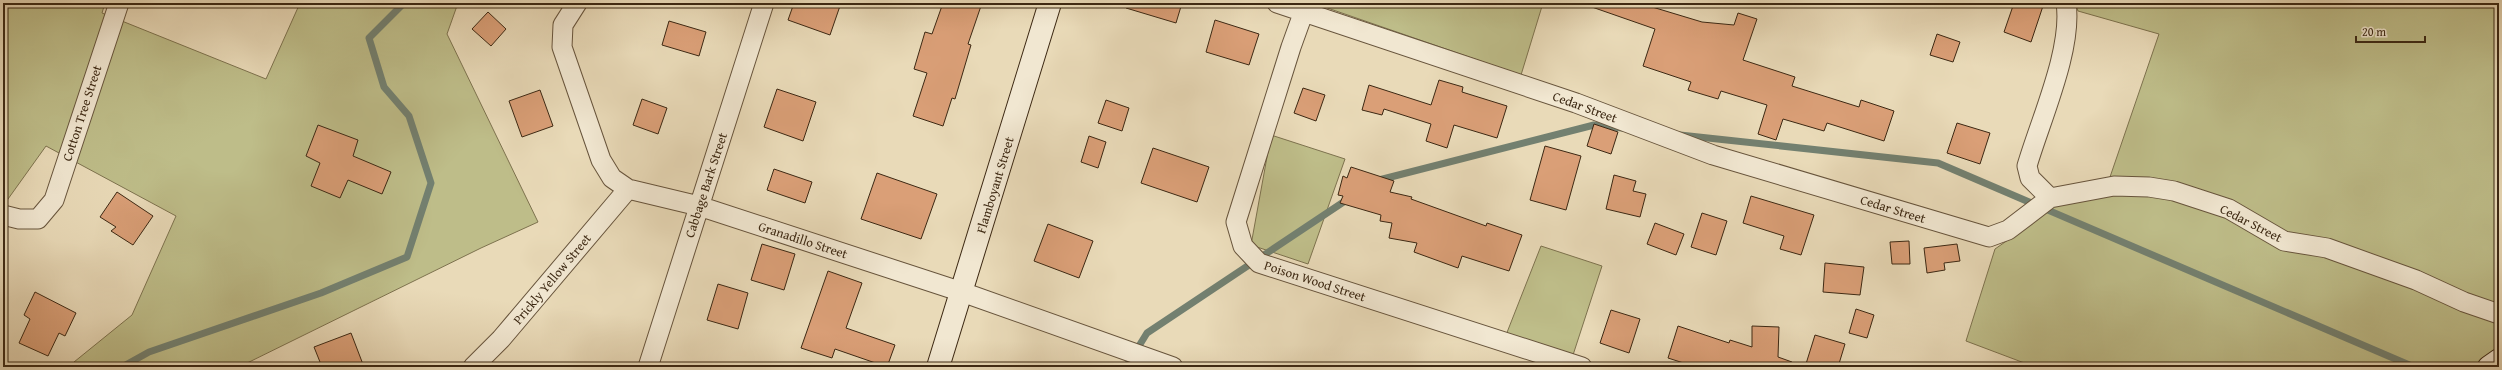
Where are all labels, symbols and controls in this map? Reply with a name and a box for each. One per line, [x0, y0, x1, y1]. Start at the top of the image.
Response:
scale bar [2356, 18, 2425, 44]
text: 20 m [2362, 23, 2386, 40]
street label: Cotton Tree Street [58, 62, 107, 164]
street label: Cedar Street [1550, 87, 1620, 128]
street label: Cabbage Bark Street [680, 130, 732, 240]
street label: Flamboyant Street [971, 134, 1019, 236]
street label: Cedar Street [1858, 190, 1928, 228]
street label: Cedar Street [2217, 199, 2286, 247]
street label: Granadillo Street [756, 217, 850, 263]
street label: Prickly Yellow Street [508, 229, 596, 328]
street label: Poison Wood Street [1262, 256, 1369, 306]

